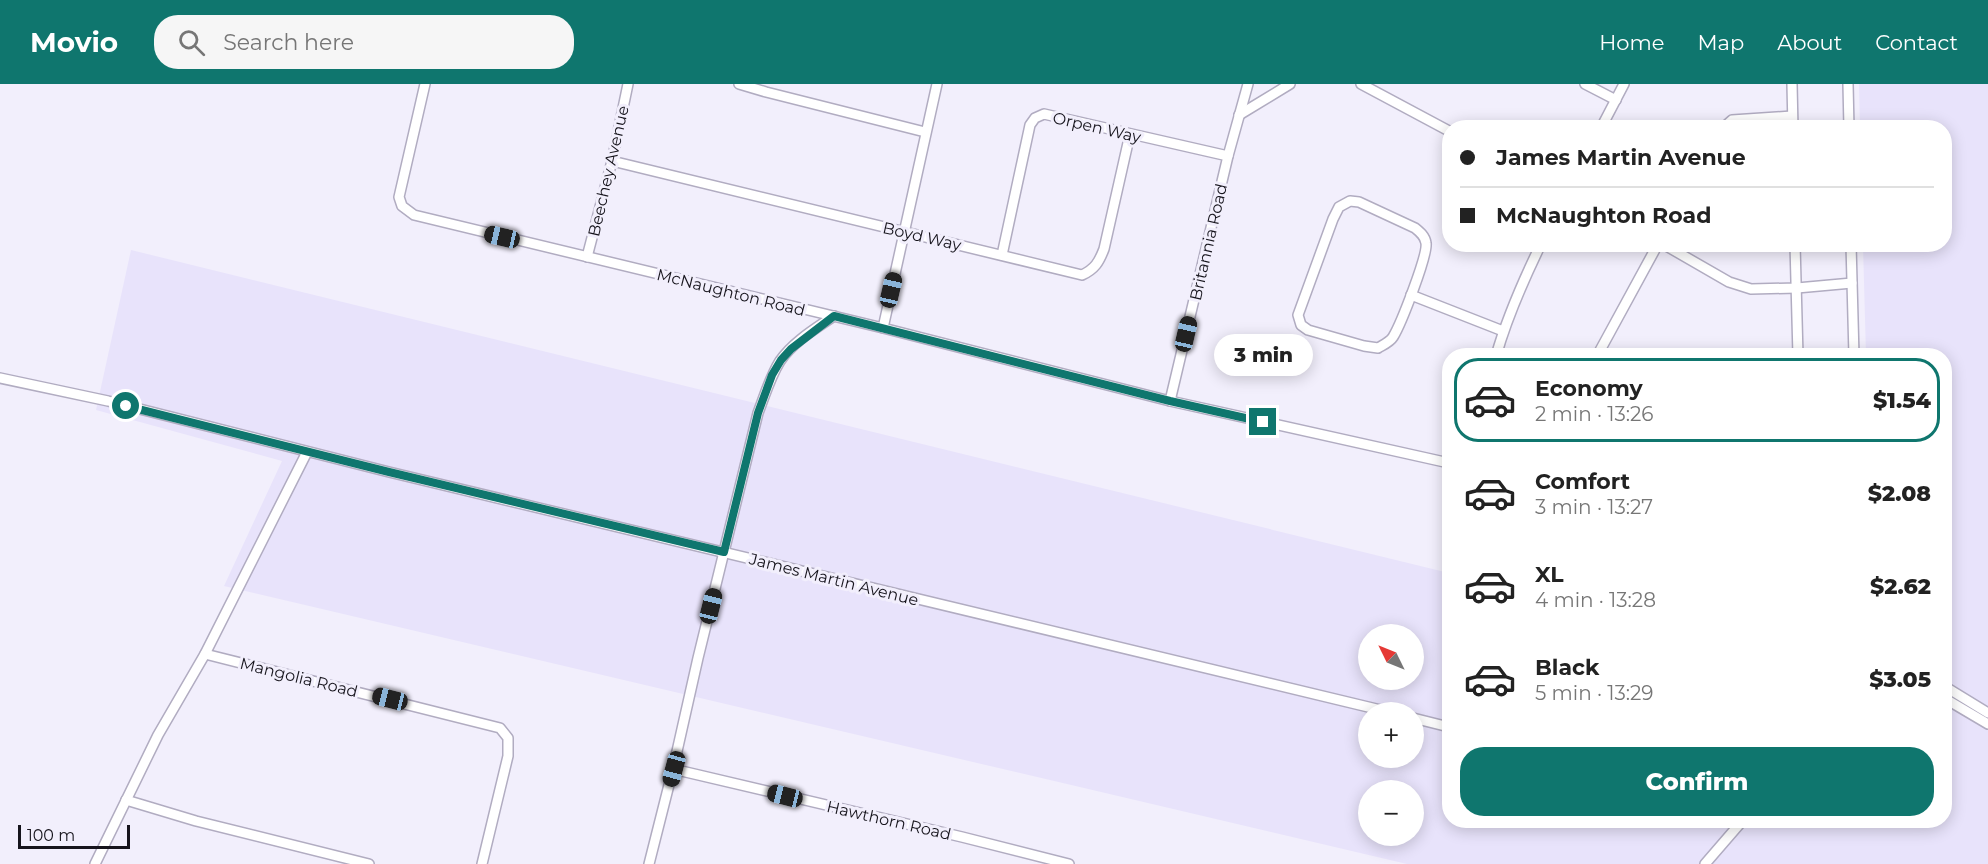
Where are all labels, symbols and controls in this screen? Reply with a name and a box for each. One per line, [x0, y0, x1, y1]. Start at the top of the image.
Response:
search box [154, 15, 574, 69]
text: Movio [30, 25, 118, 59]
icon: search [175, 26, 208, 59]
text: Search here [223, 29, 354, 56]
text: Home [1599, 30, 1664, 55]
text: Map [1697, 30, 1744, 55]
text: About [1777, 30, 1842, 55]
text: Contact [1875, 30, 1958, 55]
street label: Beechey Avenue [584, 104, 633, 238]
street label: Orpen Way [1051, 108, 1143, 147]
text: James Martin Avenue [1496, 144, 1746, 171]
street label: Britannia Road [1186, 182, 1231, 302]
text: McNaughton Road [1496, 202, 1711, 229]
street label: Boyd Way [881, 218, 963, 255]
car [482, 224, 522, 250]
street label: McNaughton Road [655, 265, 807, 320]
car [878, 270, 904, 310]
car [1173, 314, 1199, 354]
callout: 3 min [1214, 335, 1312, 377]
text: 3 min [1234, 343, 1293, 367]
icon: car [1463, 373, 1517, 427]
text: Economy [1535, 375, 1643, 402]
text: $1.54 [1873, 387, 1931, 414]
route start [112, 392, 139, 419]
text: 2 min · 13:26 [1535, 402, 1653, 426]
route end [1249, 408, 1276, 435]
icon: car [1463, 466, 1517, 520]
text: Comfort [1535, 468, 1630, 495]
text: $2.08 [1868, 480, 1931, 507]
text: 3 min · 13:27 [1535, 495, 1653, 519]
street label: James Martin Avenue [746, 549, 920, 610]
icon: car [1463, 559, 1517, 613]
text: XL [1535, 561, 1564, 588]
text: $2.62 [1870, 573, 1931, 600]
car [698, 586, 724, 626]
text: 4 min · 13:28 [1535, 588, 1656, 612]
north arrow [1358, 624, 1424, 690]
map controls [1358, 624, 1424, 846]
icon: car [1463, 652, 1517, 706]
street label: Mangolia Road [238, 654, 360, 701]
text: Black [1535, 654, 1599, 681]
text: $3.05 [1869, 666, 1931, 693]
text: 5 min · 13:29 [1535, 681, 1653, 705]
car [370, 686, 410, 712]
button: + [1358, 702, 1424, 768]
button: Confirm [1460, 747, 1934, 816]
car [661, 749, 687, 789]
button: − [1358, 780, 1424, 846]
car [765, 783, 805, 809]
street label: Hawthorn Road [825, 797, 953, 844]
scale bar [18, 822, 130, 850]
text: 100 m [27, 826, 75, 845]

